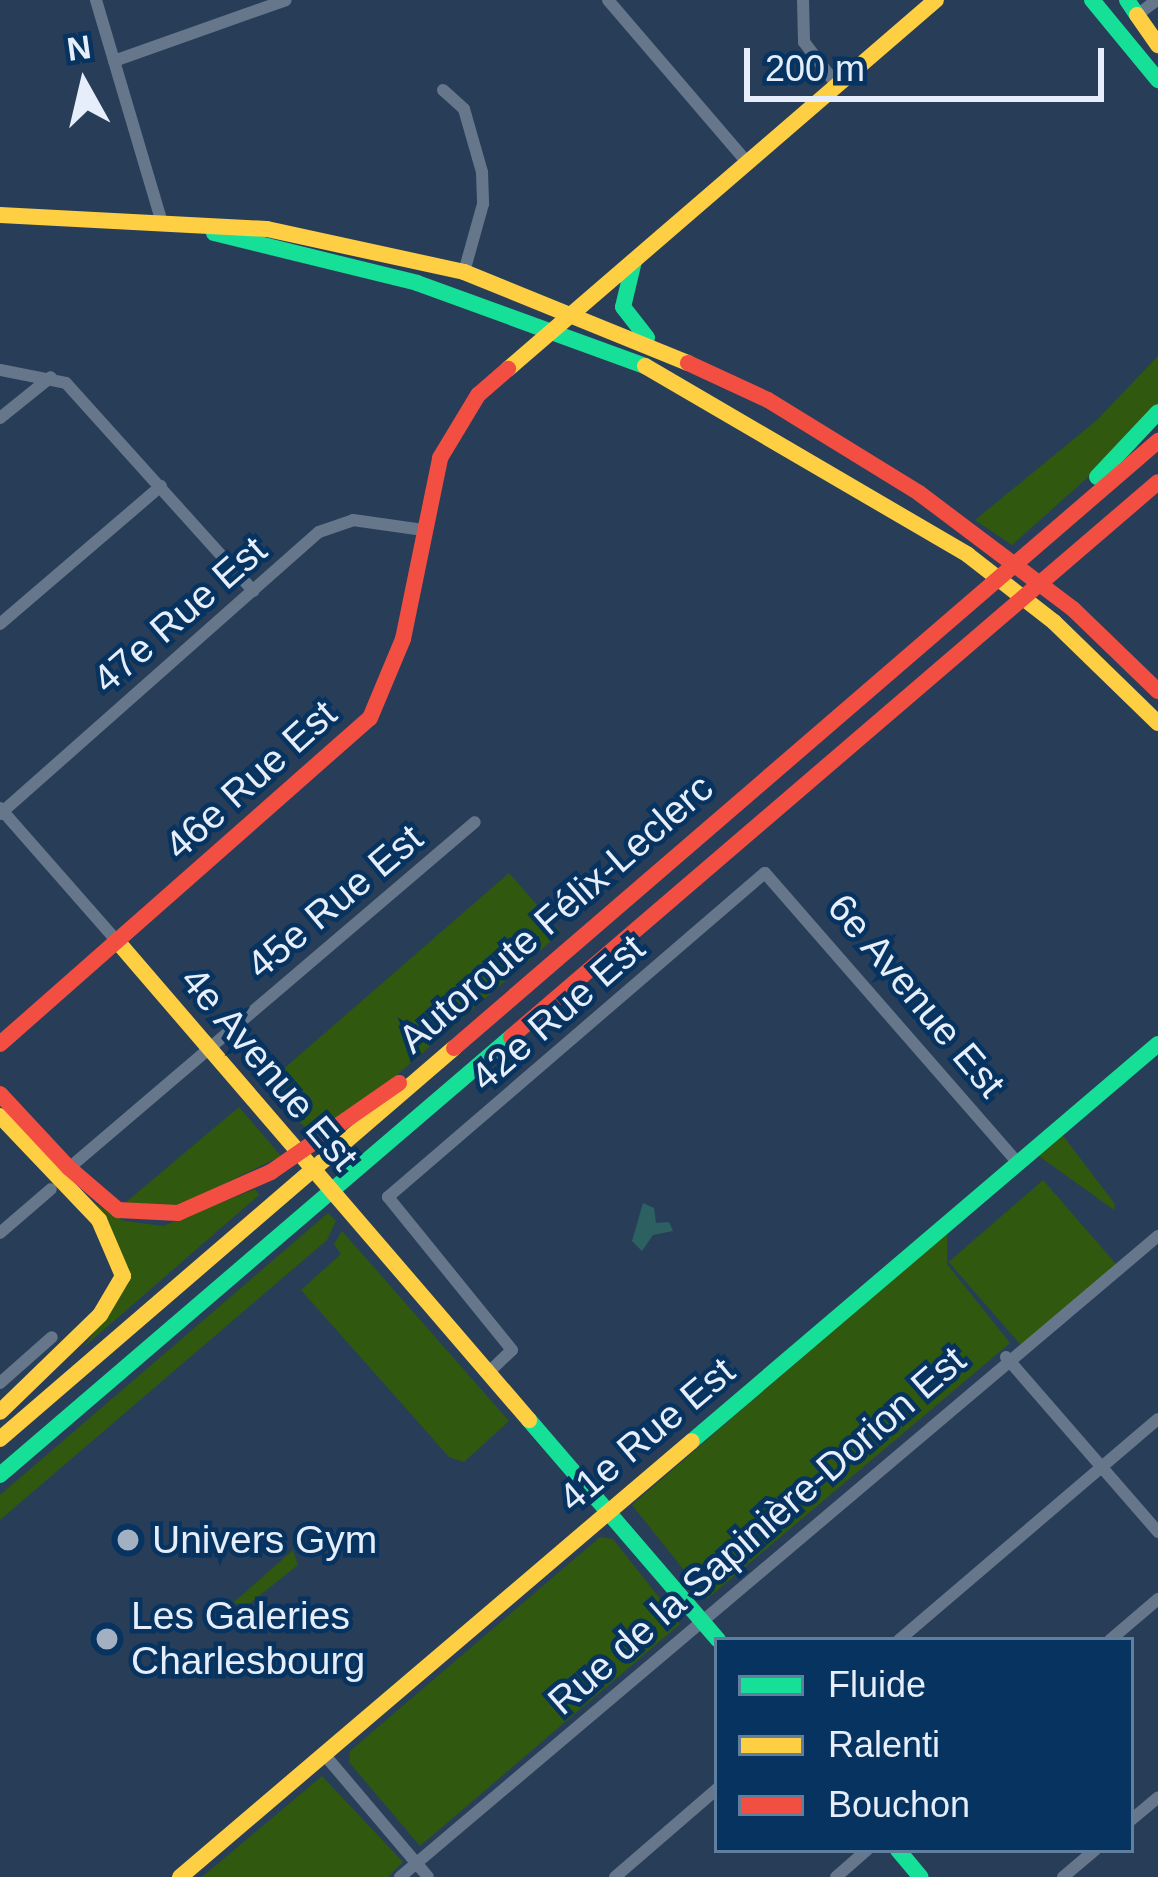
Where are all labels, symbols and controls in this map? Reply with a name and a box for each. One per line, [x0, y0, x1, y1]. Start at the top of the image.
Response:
north arrow [24, 24, 144, 144]
scale bar [750, 24, 1110, 98]
text: N [65, 28, 93, 68]
text: 200 m [765, 48, 865, 89]
street label: 47e Rue Est [84, 527, 276, 703]
street label: 46e Rue Est [156, 691, 346, 869]
street label: Autoroute Félix-Leclerc [389, 765, 723, 1063]
street label: 45e Rue Est [238, 815, 432, 989]
street label: 6e Avenue Est [817, 884, 1015, 1108]
street label: 42e Rue Est [462, 925, 654, 1101]
street label: 4e Avenue Est [170, 957, 368, 1181]
street label: Rue de la Sapinière-Dorion Est [539, 1337, 975, 1725]
street label: 41e Rue Est [550, 1348, 744, 1522]
place label: Univers Gym [152, 1517, 377, 1563]
marker: Univers Gym [115, 1527, 141, 1553]
place label: Les Galeries Charlesbourg [131, 1594, 365, 1685]
marker: Les Galeries Charlesbourg [94, 1626, 120, 1652]
legend [714, 1637, 1134, 1853]
text: Fluide [828, 1664, 926, 1705]
text: Ralenti [828, 1724, 940, 1765]
text: Bouchon [828, 1784, 970, 1825]

